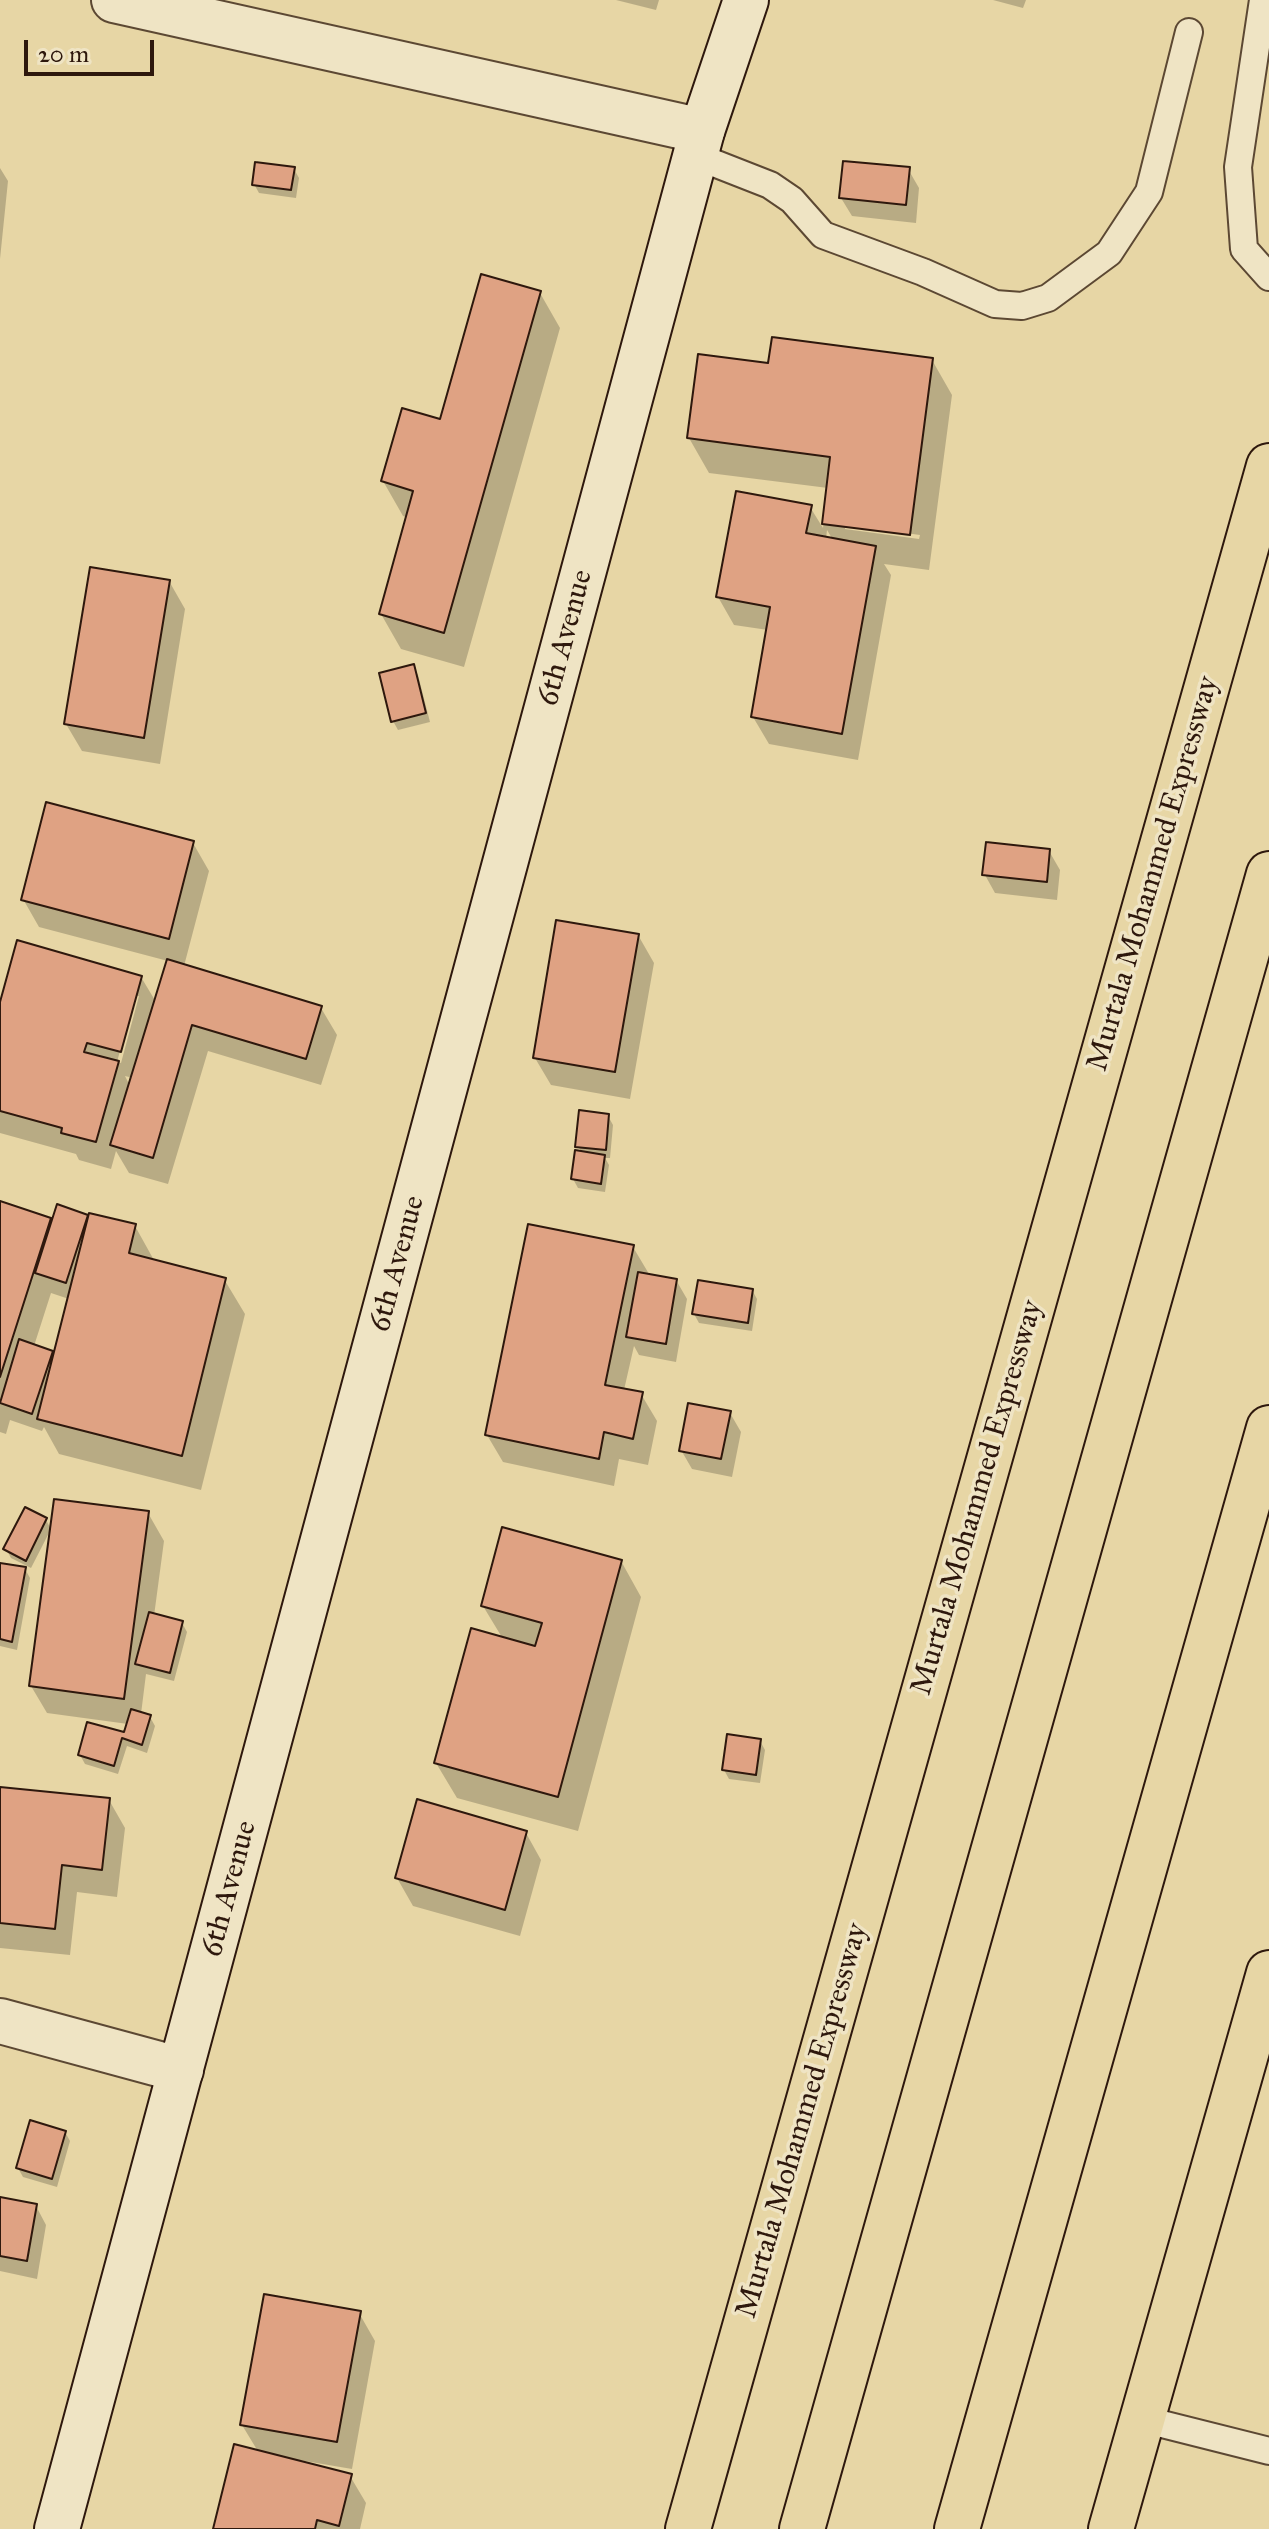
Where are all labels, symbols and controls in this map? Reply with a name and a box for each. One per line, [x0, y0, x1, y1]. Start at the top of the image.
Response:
scale bar [28, 24, 158, 74]
text: 20 m [38, 39, 89, 69]
street label: 6th Avenue [531, 566, 601, 710]
street label: Murtala Mohammed Expressway [1080, 673, 1228, 1075]
street label: 6th Avenue [363, 1192, 433, 1336]
street label: Murtala Mohammed Expressway [904, 1297, 1052, 1699]
street label: 6th Avenue [195, 1817, 265, 1961]
street label: Murtala Mohammed Expressway [729, 1920, 877, 2322]

